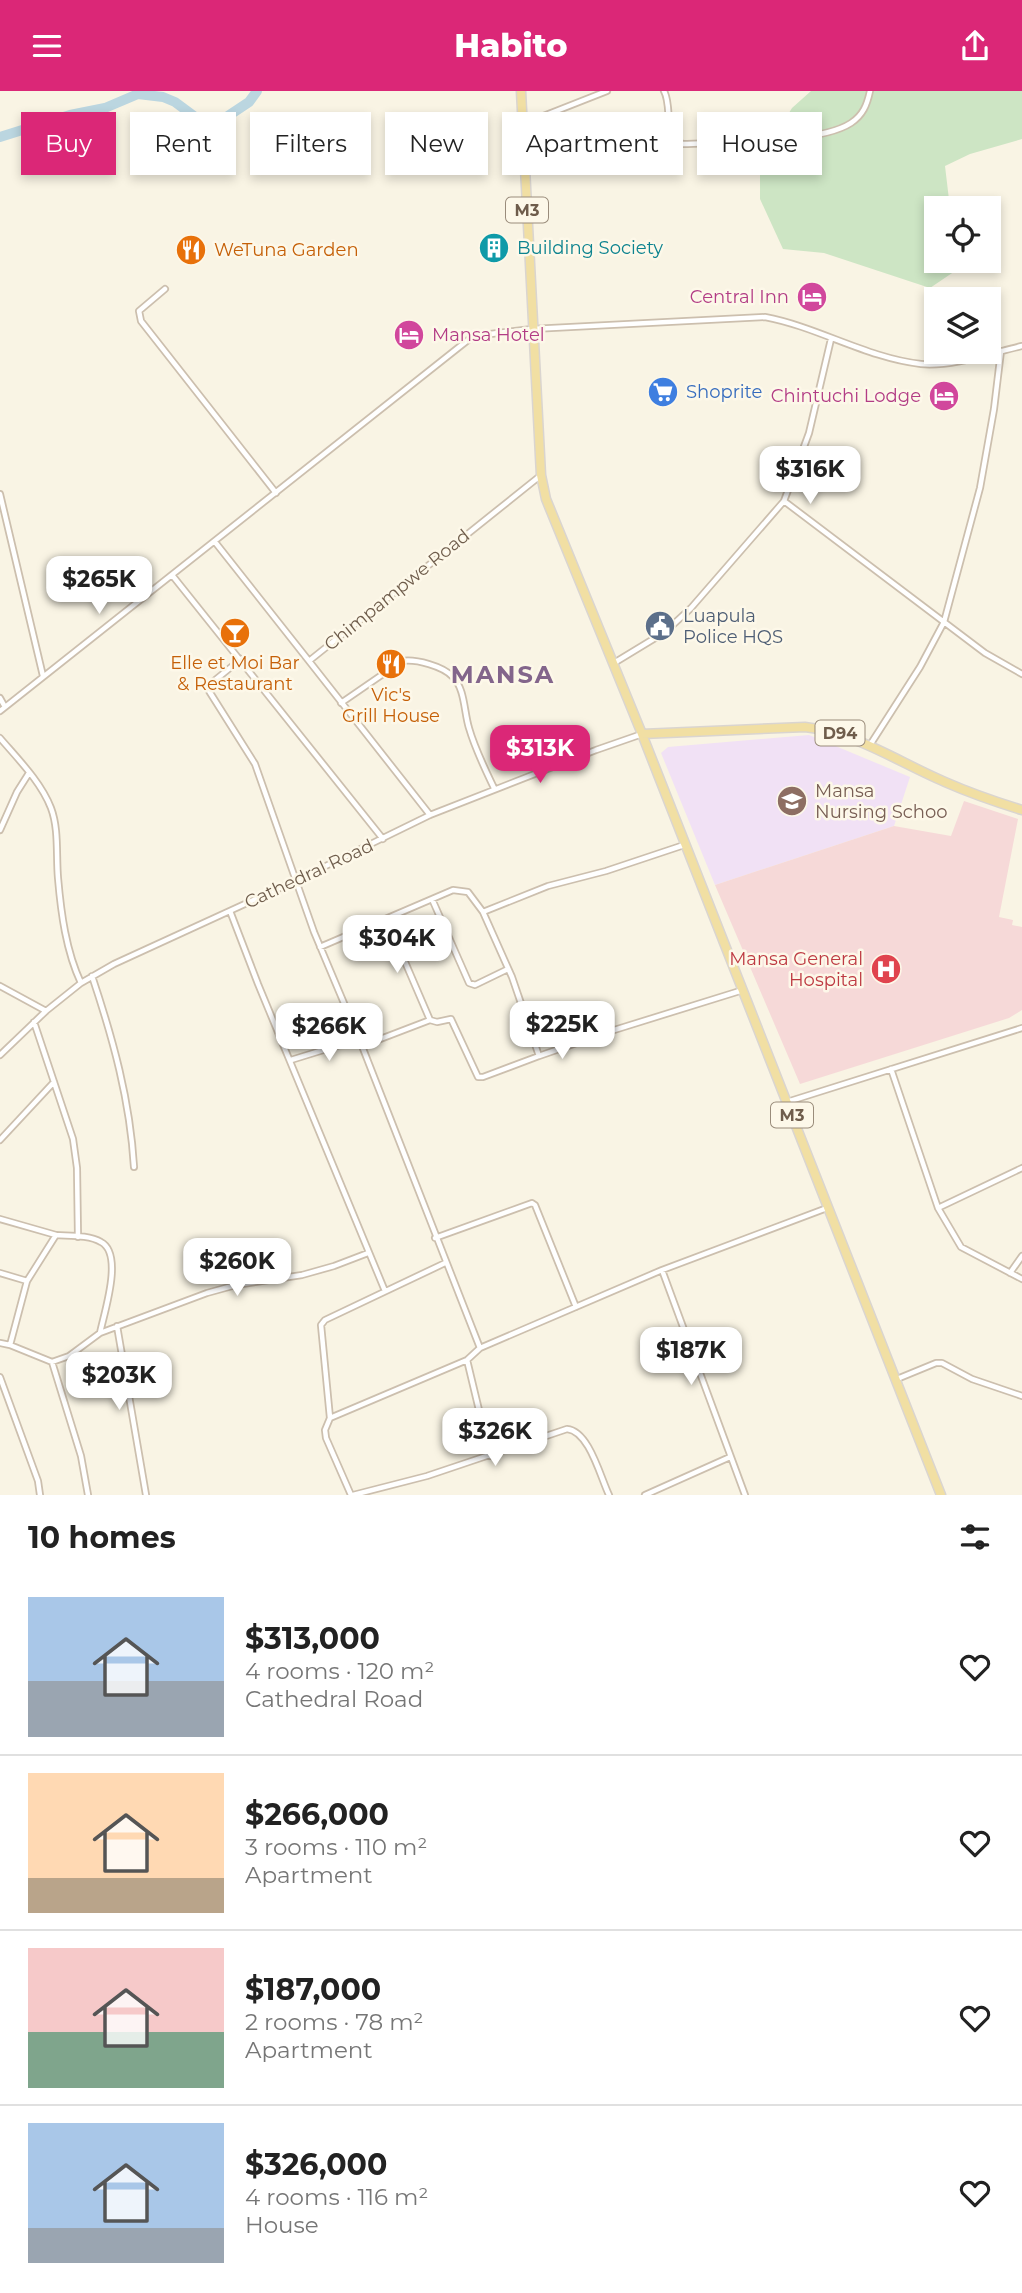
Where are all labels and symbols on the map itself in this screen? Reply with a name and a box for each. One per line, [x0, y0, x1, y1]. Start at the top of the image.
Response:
road number: M3 [506, 197, 548, 223]
building icon: Building Society [477, 231, 511, 265]
restaurant icon: WeTuna Garden [174, 233, 208, 267]
place label: Building Society [517, 237, 663, 259]
place label: WeTuna Garden [214, 239, 359, 261]
hotel icon: Central Inn [795, 280, 829, 314]
place label: Central Inn [690, 286, 789, 308]
hotel icon: Mansa Hotel [392, 318, 426, 352]
place label: Mansa Hotel [432, 324, 545, 346]
supermarket icon: Shoprite [646, 375, 680, 409]
hotel icon: Chintuchi Lodge [927, 379, 961, 413]
place label: Shoprite [686, 381, 762, 403]
place label: Chintuchi Lodge [771, 385, 921, 407]
pin: $316K [761, 447, 859, 506]
street label: Chimpampwe Road [320, 525, 474, 655]
pin: $265K [50, 557, 148, 616]
place label: Luapula Police HQS [683, 605, 783, 648]
public building icon: Luapula Police HQS [643, 609, 677, 643]
bar icon: Elle et Moi Bar & Restaurant [218, 616, 252, 650]
restaurant icon: Vic's Grill House [374, 647, 408, 681]
place label: Elle et Moi Bar & Restaurant [170, 652, 300, 695]
district label: MANSA [451, 660, 555, 689]
place label: Vic's Grill House [342, 684, 440, 727]
road number: D94 [816, 720, 864, 745]
pin: $313K [491, 725, 589, 785]
place label: Mansa Nursing Schoo [815, 780, 948, 823]
school or university icon: Mansa Nursing Schoo [775, 784, 809, 818]
street label: Cathedral Road [241, 835, 377, 913]
pin: $304K [348, 915, 446, 975]
place label: Mansa General Hospital [729, 948, 863, 991]
hospital icon: Mansa General Hospital [869, 952, 903, 986]
pin: $225K [513, 1002, 611, 1061]
pin: $266K [280, 1003, 378, 1063]
road number: M3 [771, 1103, 813, 1127]
pin: $260K [188, 1239, 286, 1298]
pin: $187K [642, 1327, 740, 1387]
pin: $203K [70, 1353, 168, 1412]
pin: $326K [446, 1409, 544, 1468]

